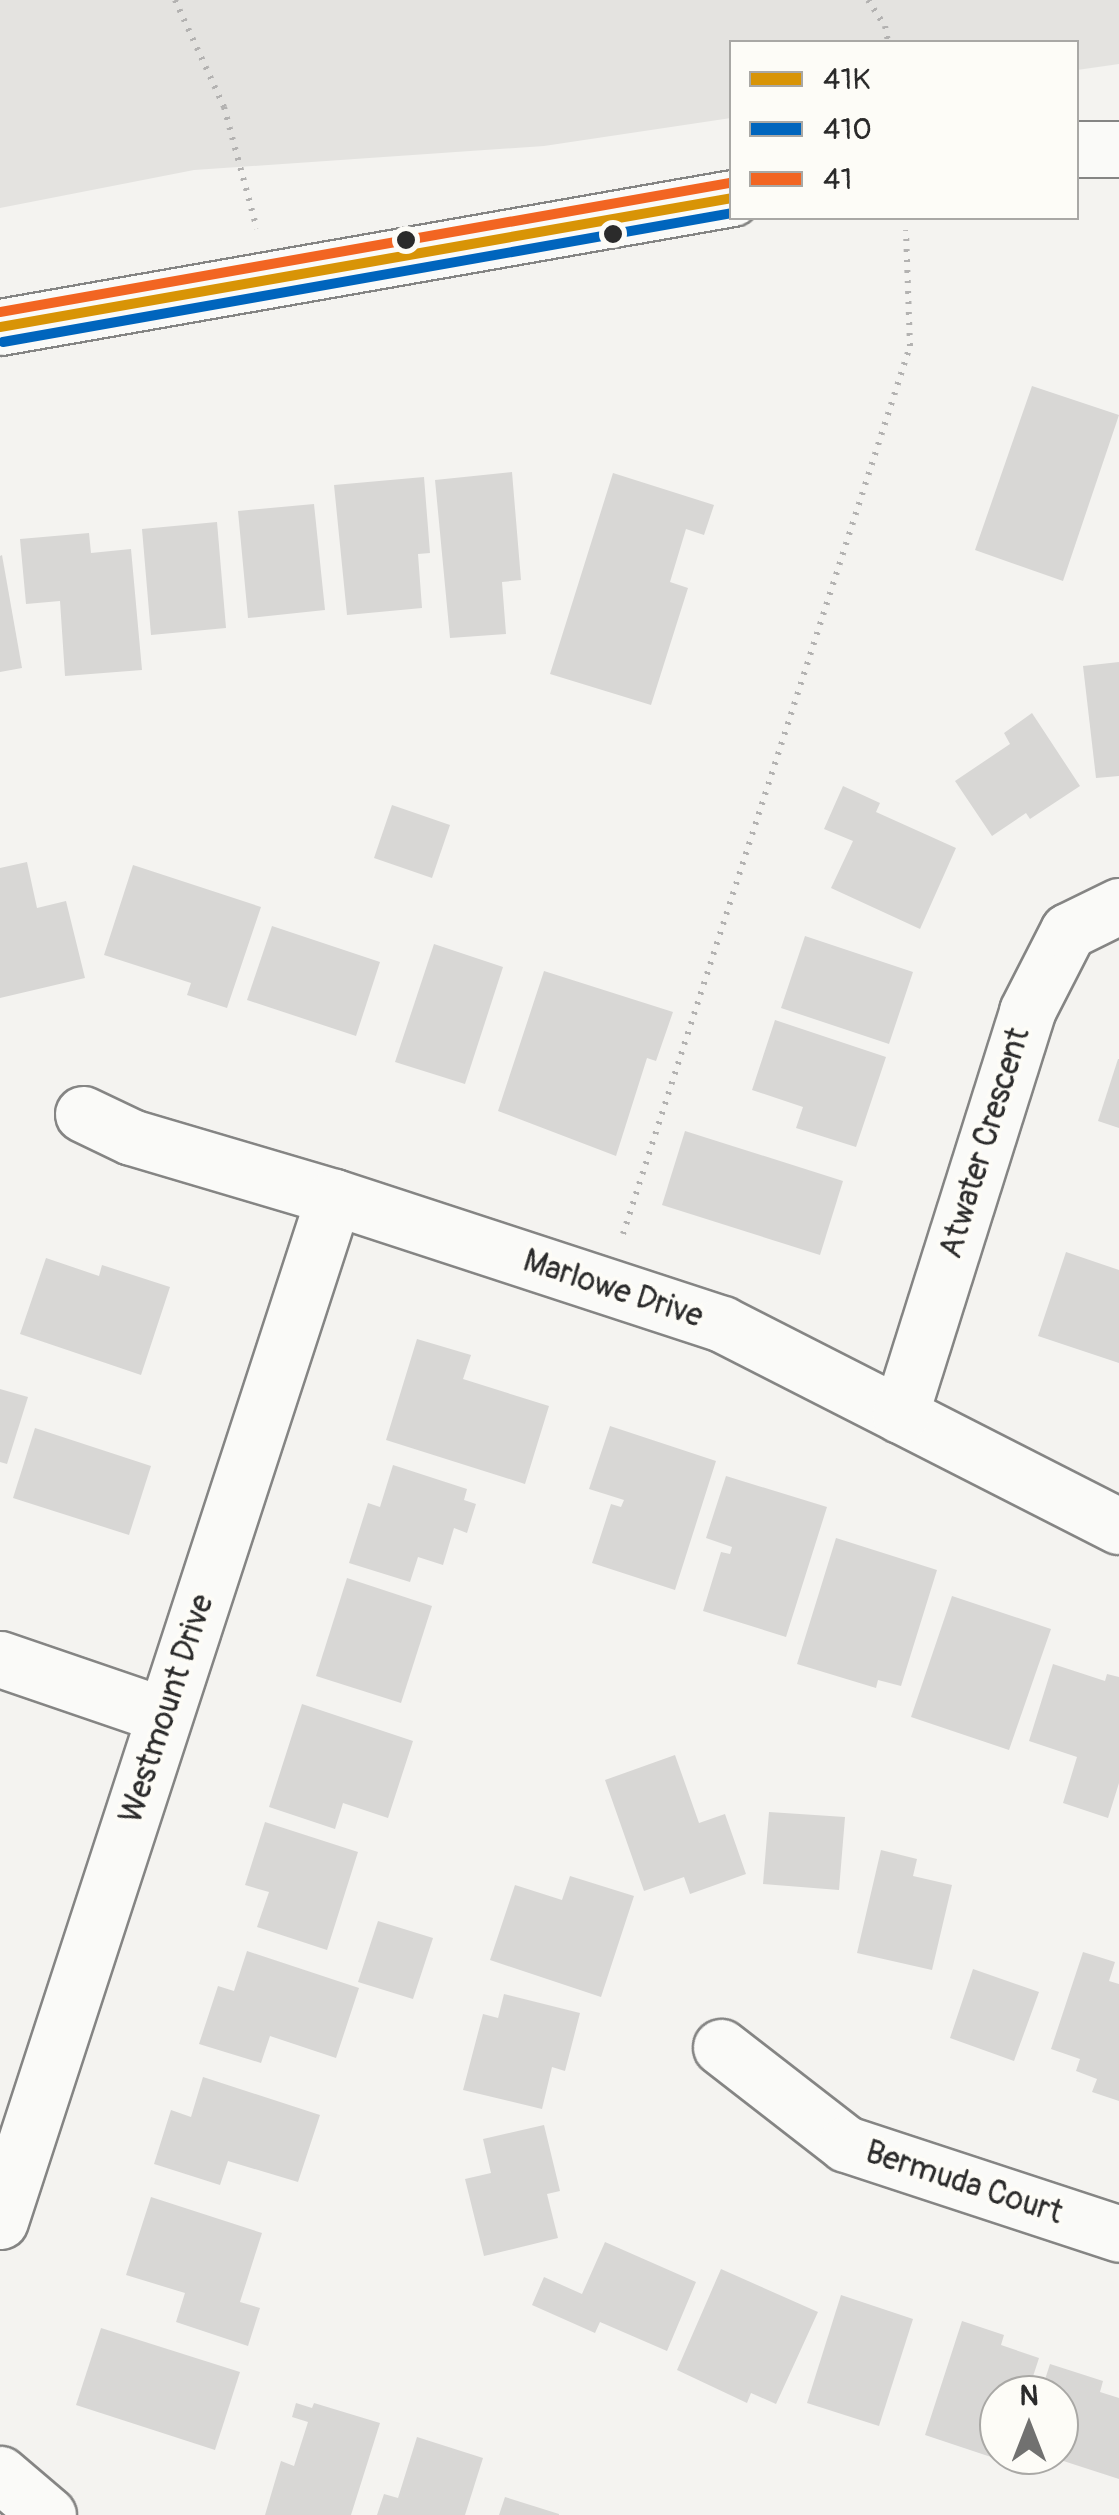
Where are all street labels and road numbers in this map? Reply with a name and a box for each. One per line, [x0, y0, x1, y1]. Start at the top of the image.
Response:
street label: Atwater Crescent [932, 1023, 1038, 1263]
street label: Marlowe Drive [518, 1242, 708, 1336]
street label: Westmount Drive [112, 1590, 222, 1828]
street label: Bermuda Court [861, 2133, 1067, 2233]

